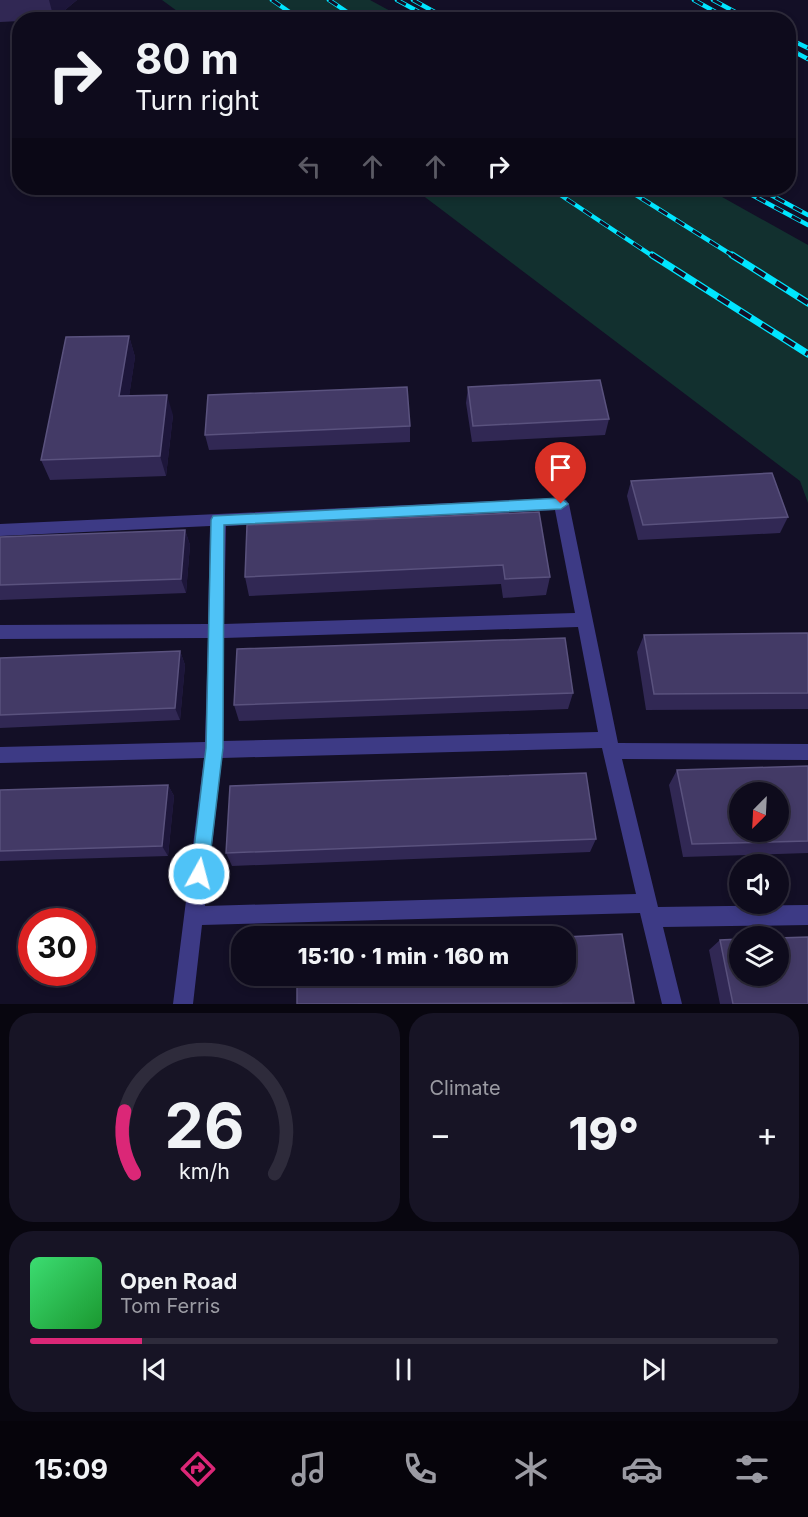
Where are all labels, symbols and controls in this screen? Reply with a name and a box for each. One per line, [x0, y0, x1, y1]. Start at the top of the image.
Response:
text: 80 m [135, 33, 239, 84]
icon: right [36, 36, 114, 114]
text: Turn right [135, 84, 259, 117]
icon: left [293, 150, 326, 183]
icon: ahead [356, 150, 389, 183]
icon: ahead [419, 150, 452, 183]
icon: right [482, 150, 515, 183]
pin [535, 442, 586, 504]
icon: arrive [544, 451, 577, 484]
north arrow [729, 782, 789, 842]
map controls [729, 782, 789, 986]
position arrow [167, 842, 231, 906]
button: sound [729, 854, 789, 914]
speed limit sign: 30 [18, 908, 96, 986]
button: layers [729, 926, 789, 986]
text: 15:10 · 1 min · 160 m [298, 943, 509, 969]
text: Climate [430, 1076, 501, 1100]
text: 26 [164, 1088, 244, 1163]
text: 19° [569, 1106, 639, 1161]
text: − [430, 1114, 451, 1154]
text: + [756, 1114, 778, 1154]
text: km/h [179, 1159, 230, 1185]
text: Open Road [120, 1268, 237, 1294]
text: Tom Ferris [120, 1294, 220, 1318]
icon: previous [138, 1353, 171, 1386]
icon: pause [387, 1353, 420, 1386]
icon: next [637, 1353, 670, 1386]
icon: directions [177, 1448, 219, 1490]
icon: music [288, 1448, 330, 1490]
icon: phone [399, 1448, 441, 1490]
icon: climate [510, 1448, 552, 1490]
icon: car [621, 1448, 663, 1490]
icon: filters [731, 1448, 773, 1490]
text: 15:09 [34, 1453, 108, 1486]

